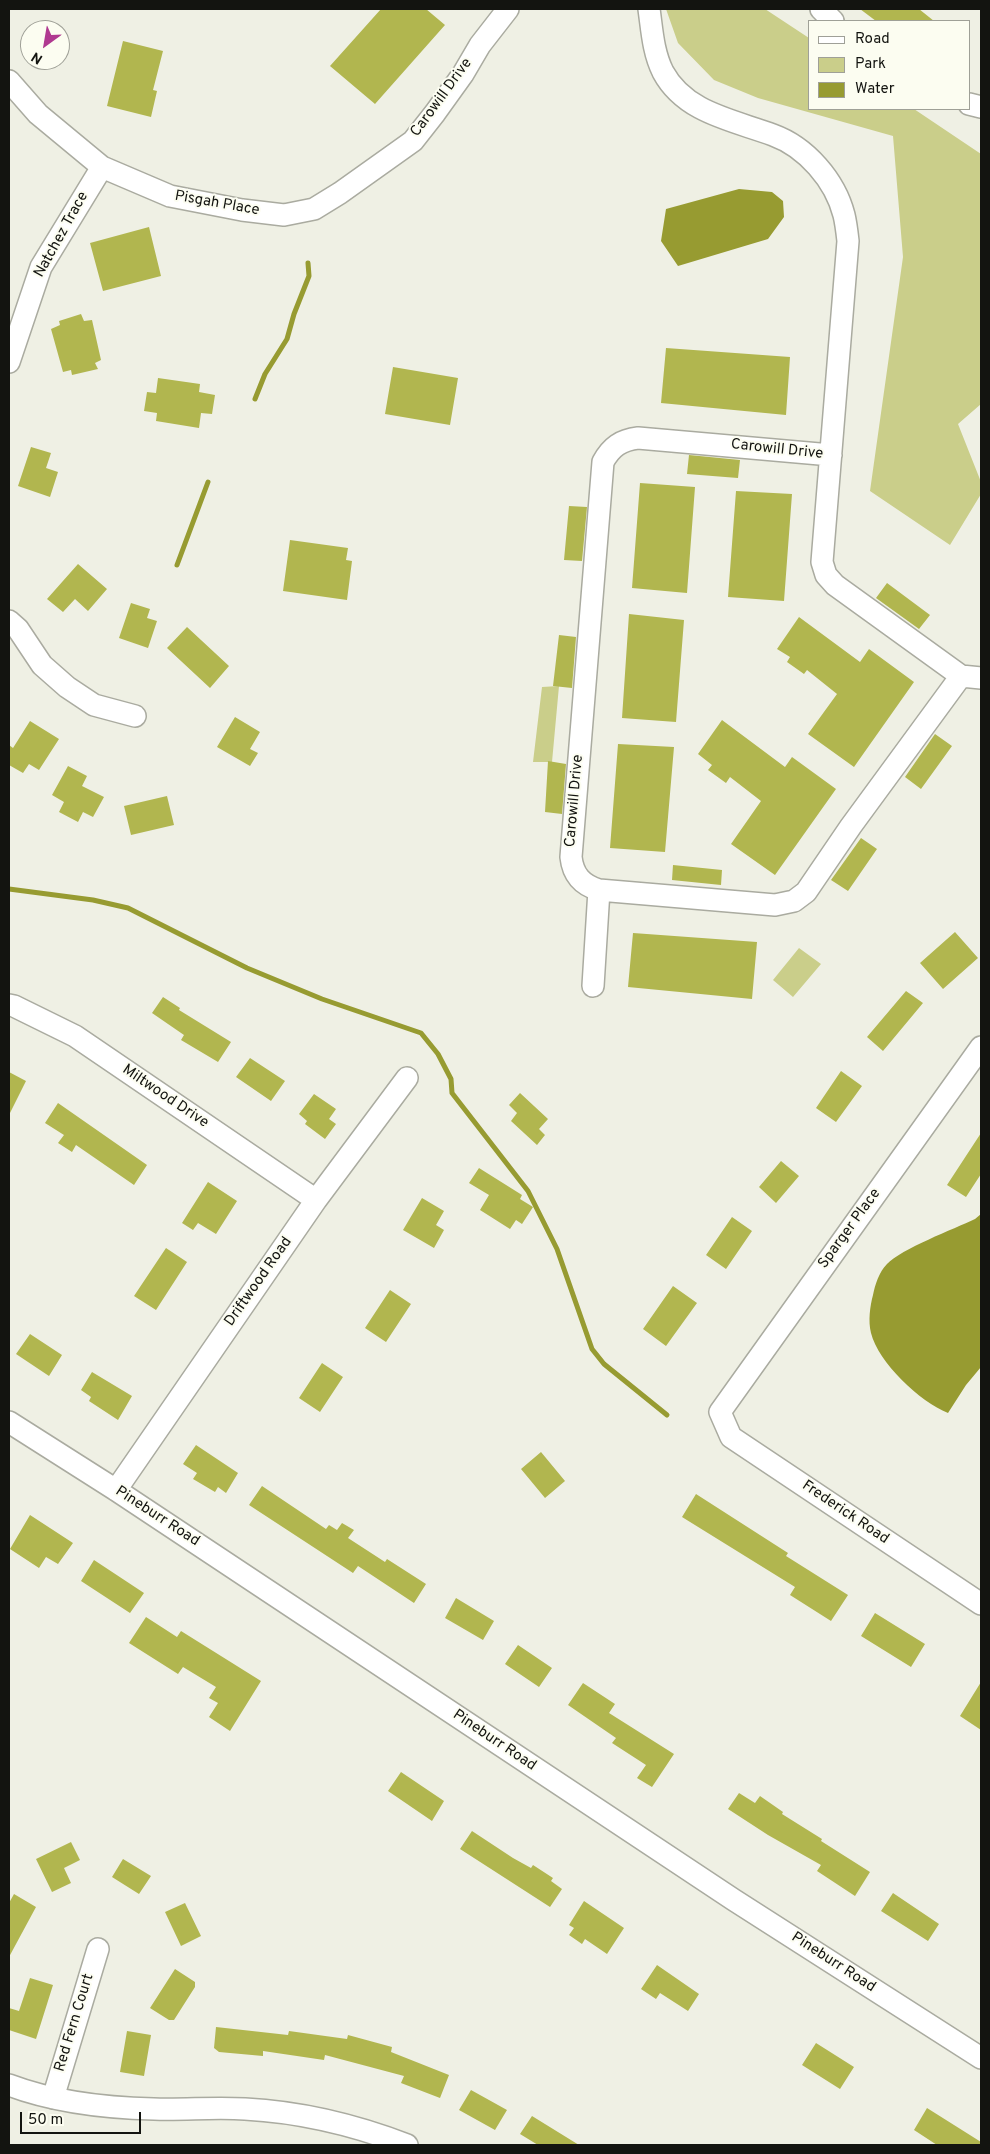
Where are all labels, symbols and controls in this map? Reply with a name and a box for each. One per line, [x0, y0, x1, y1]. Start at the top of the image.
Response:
north arrow [20, 20, 70, 70]
legend [808, 20, 970, 110]
text: Road [855, 30, 890, 49]
text: N [29, 47, 46, 67]
street label: Carowill Drive [407, 55, 477, 141]
text: Park [855, 55, 886, 74]
text: Water [855, 80, 894, 99]
street label: Pisgah Place [173, 188, 261, 220]
street label: Natchez Trace [31, 189, 93, 281]
street label: Carowill Drive [730, 436, 824, 464]
street label: Carowill Drive [562, 754, 588, 848]
street label: Miltwood Drive [118, 1061, 212, 1133]
street label: Sparger Place [815, 1186, 885, 1272]
street label: Driftwood Road [222, 1234, 296, 1330]
street label: Frederick Road [798, 1477, 892, 1549]
street label: Pineburr Road [111, 1483, 203, 1551]
street label: Pineburr Road [449, 1706, 539, 1776]
street label: Pineburr Road [787, 1929, 879, 1997]
street label: Red Fern Court [52, 1972, 98, 2074]
scale bar [22, 2102, 144, 2134]
text: 50 m [28, 2111, 63, 2130]

